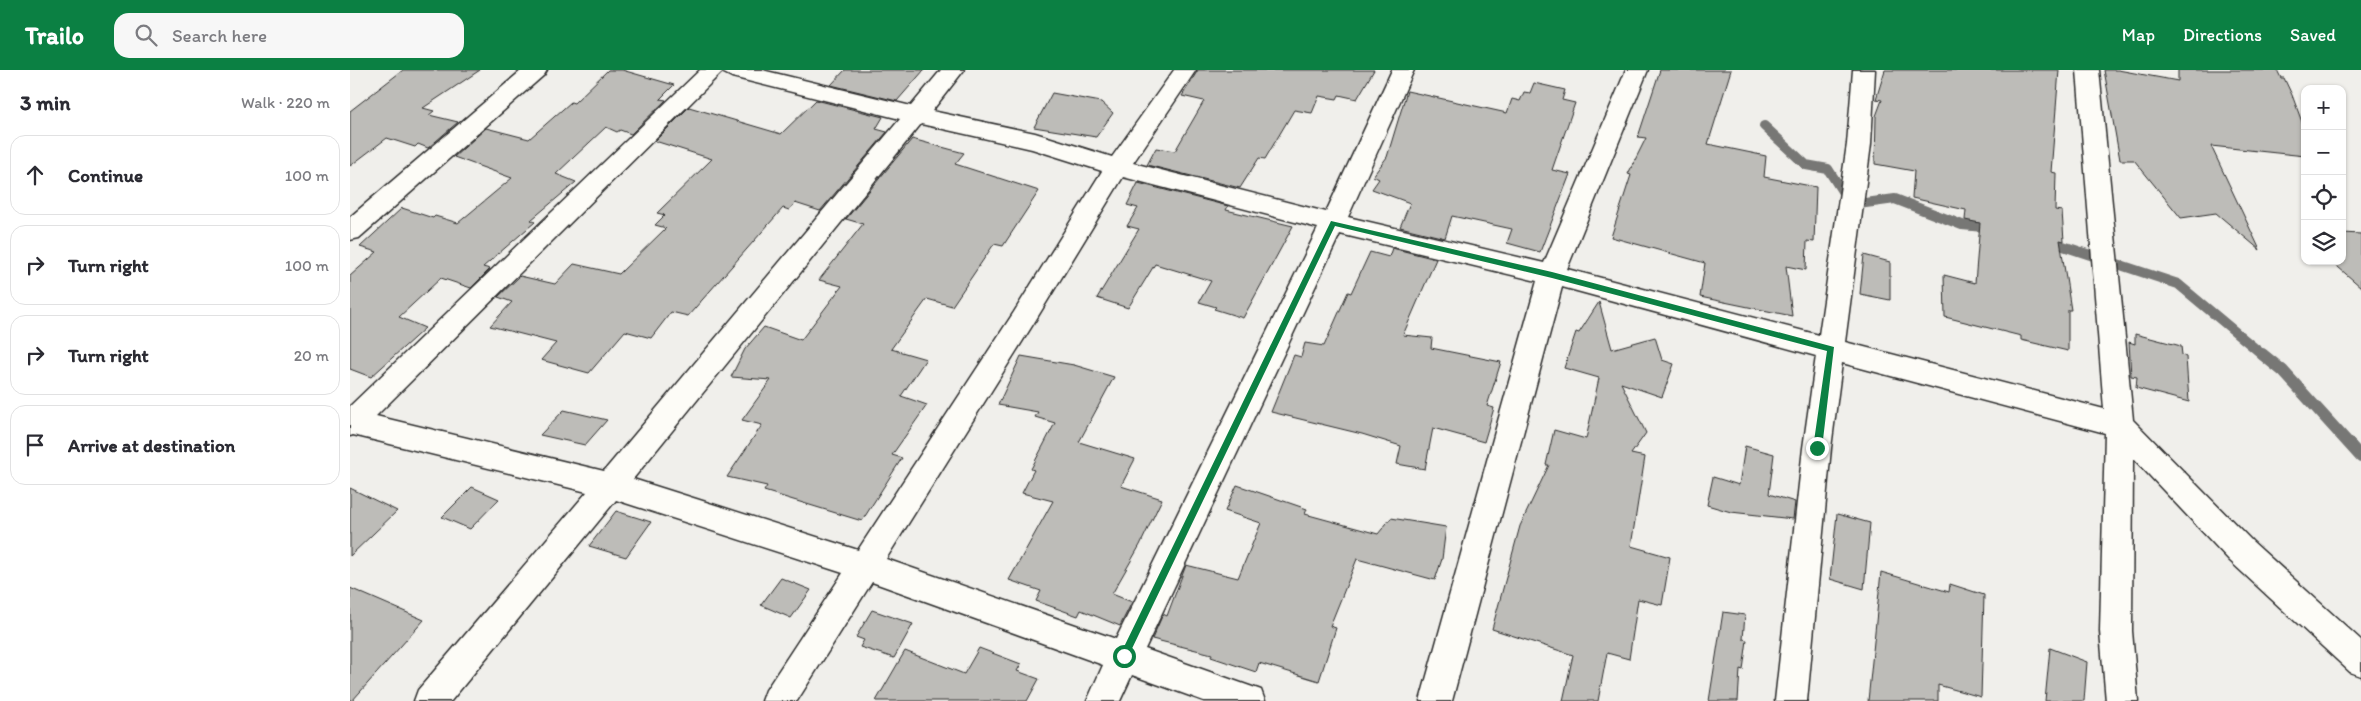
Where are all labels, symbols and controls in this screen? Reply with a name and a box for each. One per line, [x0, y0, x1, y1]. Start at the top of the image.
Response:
search box [114, 13, 464, 58]
text: Trailo [25, 21, 84, 50]
icon: search [132, 21, 160, 49]
text: Search here [172, 24, 267, 47]
text: Map [2122, 24, 2155, 46]
text: Directions [2183, 24, 2262, 46]
text: Saved [2290, 24, 2336, 46]
map controls [2301, 85, 2346, 265]
button: + [2301, 85, 2346, 130]
text: 3 min [20, 90, 70, 115]
text: Walk · 220 m [241, 93, 330, 112]
button: − [2301, 130, 2346, 175]
icon: ahead [21, 161, 49, 189]
text: Continue [68, 164, 143, 187]
text: 100 m [285, 166, 329, 185]
button: locate [2301, 175, 2346, 220]
button: layers [2301, 220, 2346, 265]
icon: right [21, 251, 49, 279]
text: Turn right [68, 254, 149, 277]
text: 100 m [285, 256, 329, 275]
icon: right [21, 341, 49, 369]
text: Turn right [68, 344, 149, 367]
text: 20 m [294, 346, 329, 365]
icon: arrive [21, 431, 49, 459]
text: Arrive at destination [68, 434, 235, 457]
route end [1806, 437, 1829, 460]
route start [1113, 645, 1136, 668]

